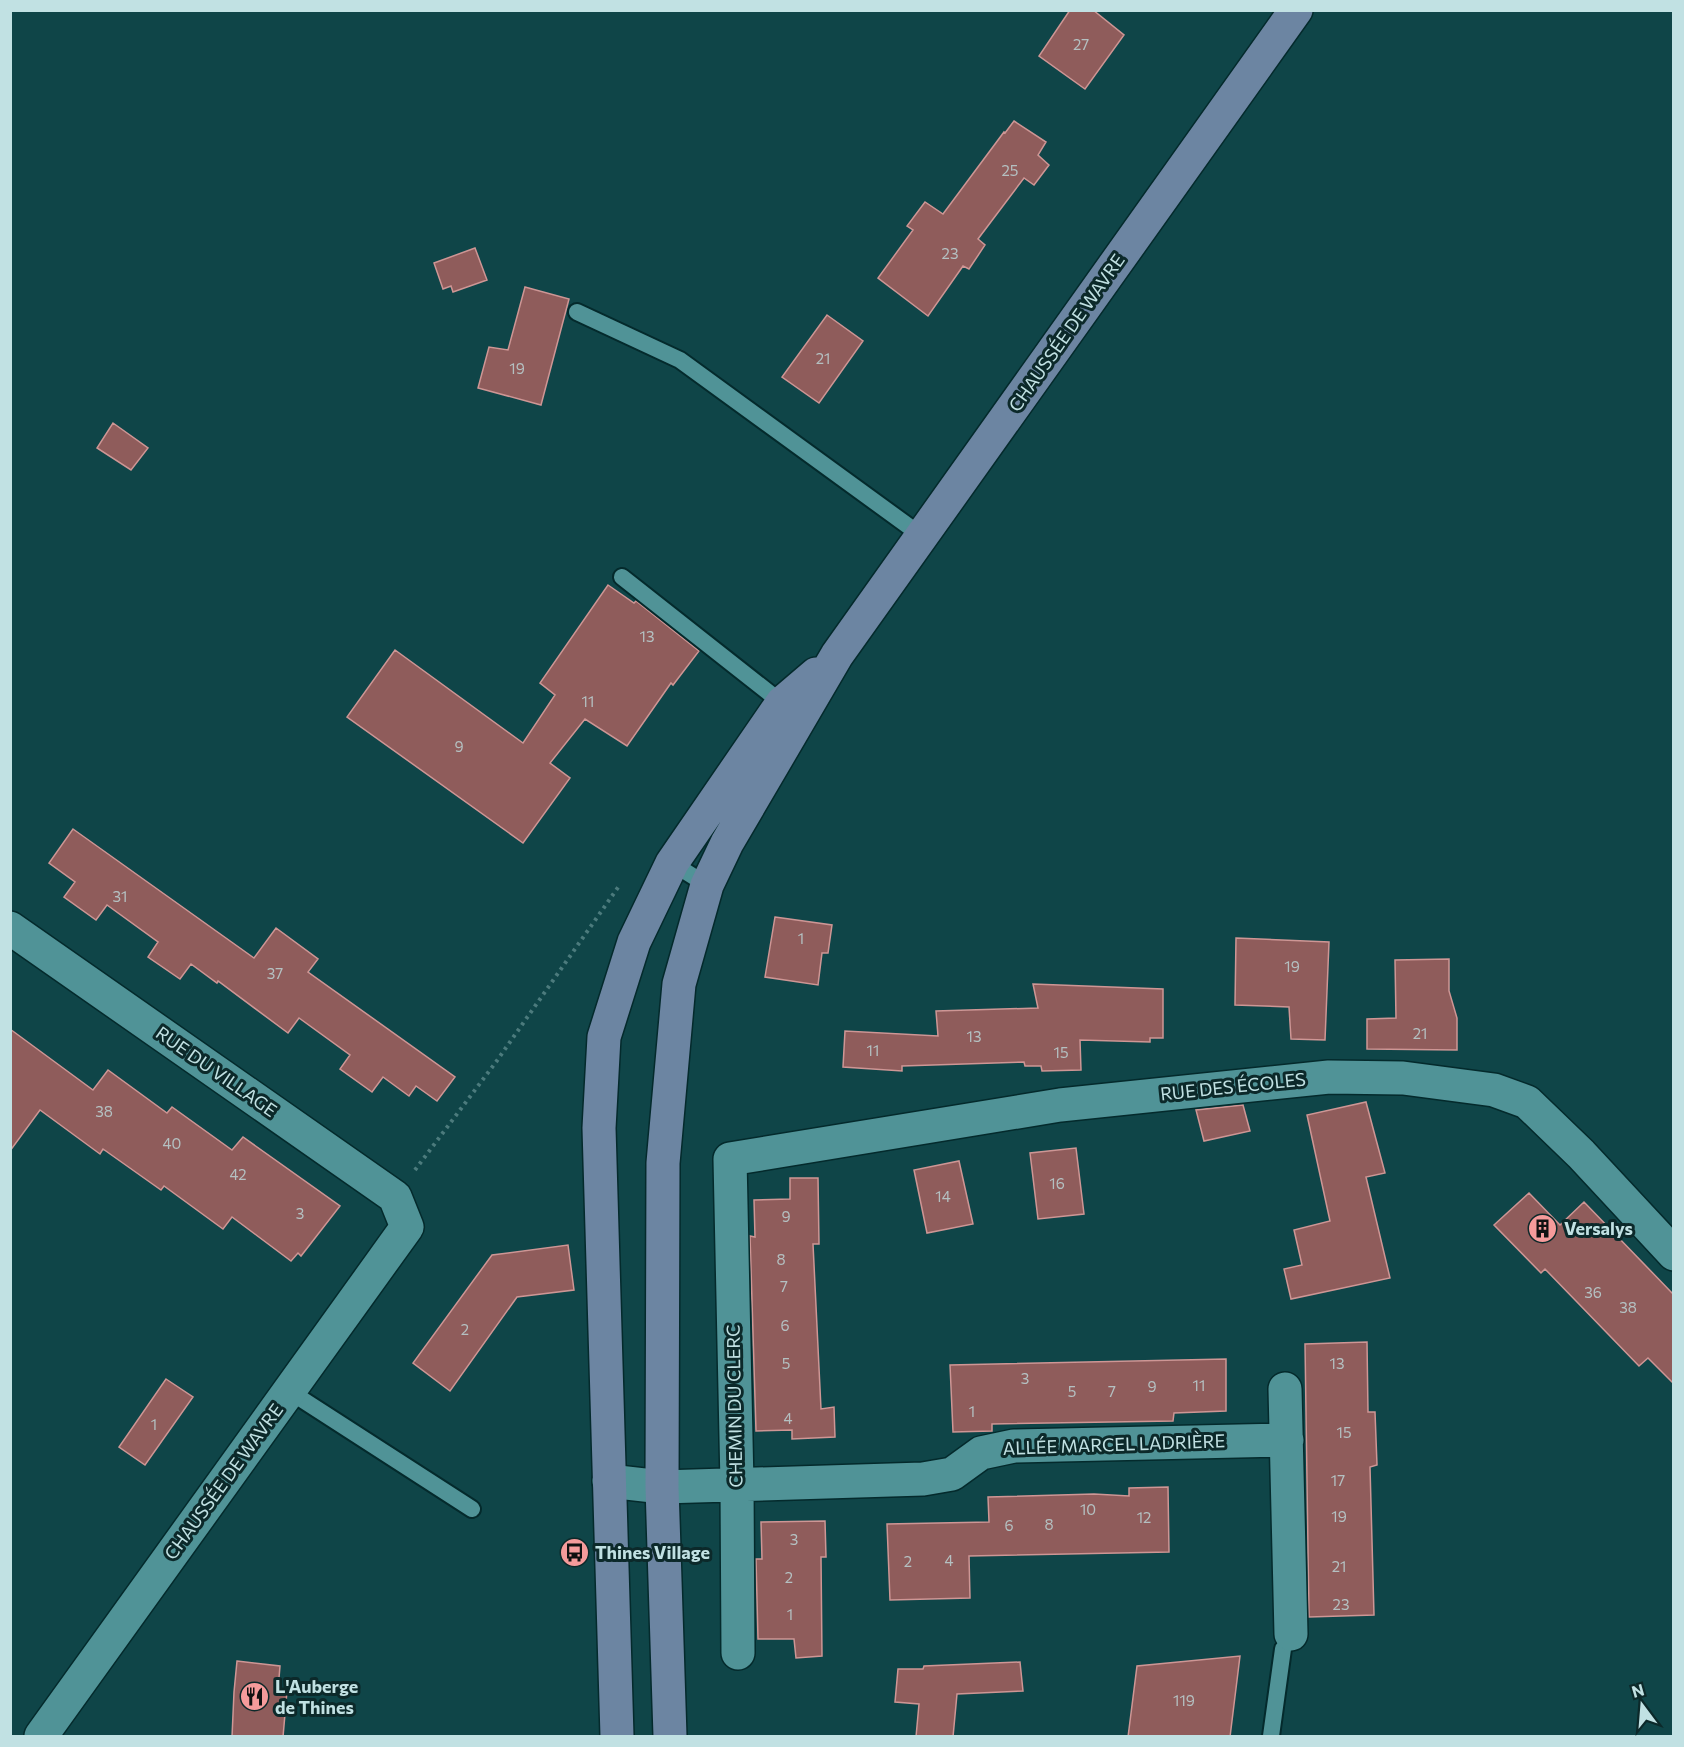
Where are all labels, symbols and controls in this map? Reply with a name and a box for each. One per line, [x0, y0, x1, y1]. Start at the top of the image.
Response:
house number: 27 [1073, 35, 1089, 53]
house number: 25 [1002, 161, 1018, 179]
house number: 23 [942, 244, 958, 262]
street label: CHAUSSÉE DE WAVRE [1003, 249, 1129, 416]
house number: 21 [816, 349, 830, 367]
house number: 19 [509, 359, 525, 377]
house number: 13 [640, 627, 654, 645]
house number: 11 [582, 692, 594, 710]
house number: 9 [454, 737, 464, 755]
house number: 31 [113, 887, 127, 905]
house number: 1 [798, 929, 804, 947]
house number: 19 [1284, 957, 1300, 975]
house number: 37 [267, 964, 283, 982]
street label: RUE DU VILLAGE [152, 1021, 281, 1121]
house number: 21 [1413, 1024, 1427, 1042]
house number: 13 [967, 1027, 981, 1045]
house number: 11 [867, 1041, 879, 1059]
house number: 15 [1053, 1043, 1069, 1061]
street label: RUE DES ÉCOLES [1159, 1067, 1307, 1105]
house number: 38 [95, 1102, 113, 1120]
house number: 40 [163, 1134, 181, 1152]
house number: 42 [229, 1165, 247, 1183]
house number: 16 [1049, 1174, 1065, 1192]
house number: 14 [935, 1187, 951, 1205]
house number: 3 [296, 1204, 304, 1222]
house number: 9 [781, 1207, 791, 1225]
building icon: Versalys [1527, 1213, 1559, 1245]
place label: Versalys [1564, 1217, 1633, 1239]
house number: 8 [776, 1250, 786, 1268]
house number: 7 [780, 1277, 788, 1295]
house number: 36 [1584, 1283, 1602, 1301]
house number: 38 [1619, 1298, 1637, 1316]
house number: 6 [780, 1316, 790, 1334]
house number: 2 [461, 1320, 469, 1338]
street label: CHEMIN DU CLERC [722, 1324, 746, 1488]
house number: 5 [782, 1354, 790, 1372]
house number: 13 [1330, 1354, 1344, 1372]
house number: 3 [1021, 1369, 1029, 1387]
house number: 11 [1193, 1376, 1205, 1394]
house number: 9 [1147, 1377, 1157, 1395]
house number: 5 [1068, 1382, 1076, 1400]
house number: 7 [1108, 1382, 1116, 1400]
street label: CHAUSSÉE DE WAVRE [159, 1399, 287, 1564]
house number: 1 [969, 1402, 975, 1420]
house number: 4 [784, 1409, 793, 1427]
house number: 1 [151, 1415, 157, 1433]
house number: 15 [1336, 1423, 1352, 1441]
street label: ALLÉE MARCEL LADRIÈRE [1002, 1429, 1226, 1459]
house number: 17 [1331, 1471, 1345, 1489]
house number: 10 [1080, 1500, 1096, 1518]
house number: 19 [1331, 1507, 1347, 1525]
house number: 12 [1137, 1508, 1151, 1526]
house number: 8 [1044, 1515, 1054, 1533]
house number: 6 [1004, 1516, 1014, 1534]
house number: 3 [790, 1530, 798, 1548]
bus stop icon: Thines Village [558, 1537, 590, 1569]
place label: Thines Village [595, 1541, 710, 1563]
house number: 4 [945, 1551, 954, 1569]
house number: 2 [904, 1552, 912, 1570]
house number: 21 [1332, 1557, 1346, 1575]
house number: 2 [785, 1568, 793, 1586]
house number: 23 [1333, 1595, 1349, 1613]
house number: 1 [787, 1605, 793, 1623]
place label: L'Auberge de Thines [275, 1675, 358, 1718]
north arrow [1612, 1675, 1672, 1735]
text: N [1629, 1679, 1646, 1701]
restaurant icon: L'Auberge de Thines [238, 1681, 270, 1713]
house number: 119 [1173, 1691, 1195, 1709]

